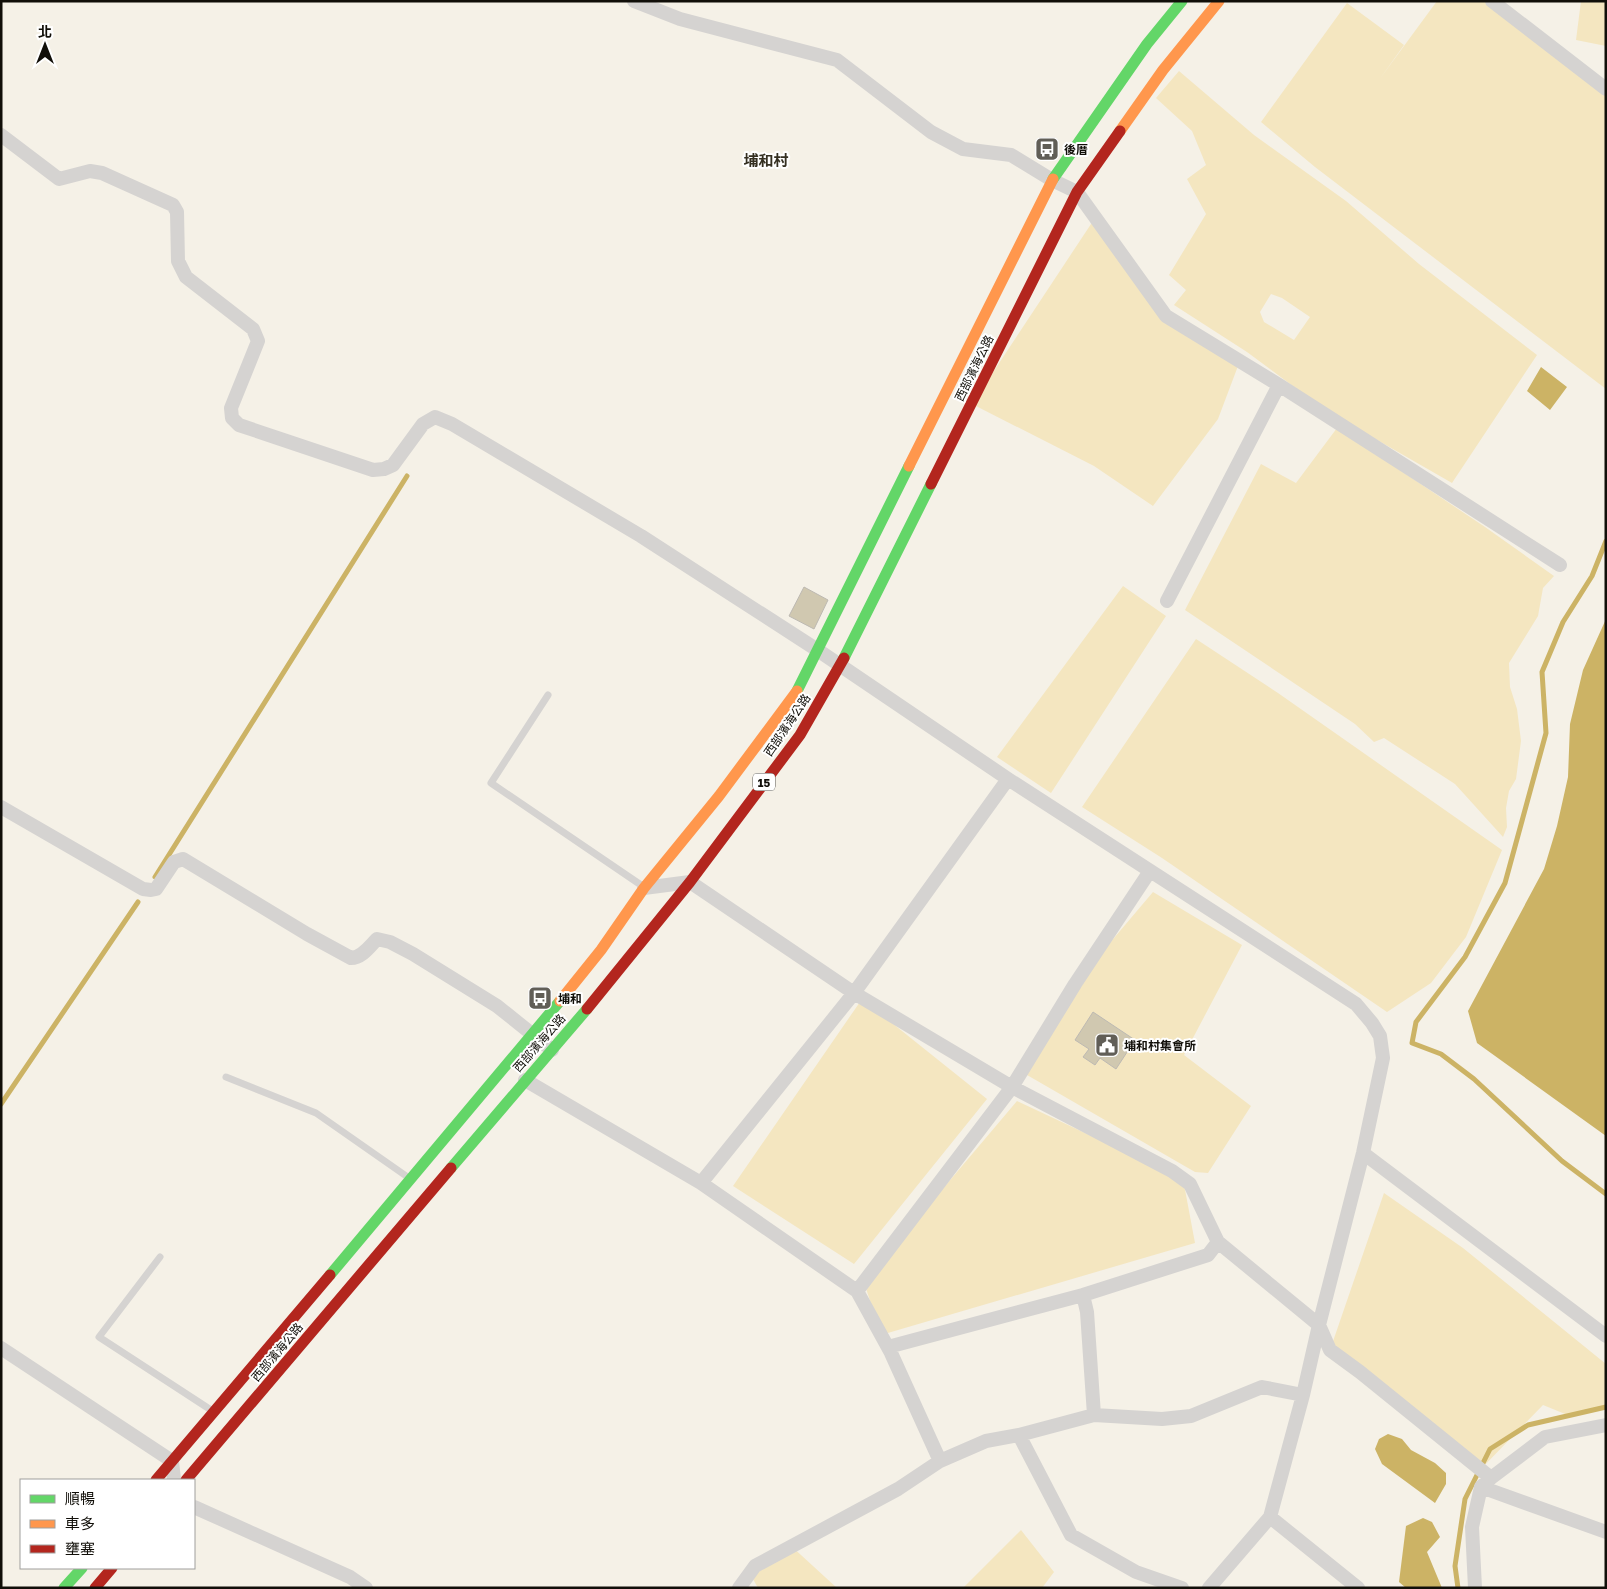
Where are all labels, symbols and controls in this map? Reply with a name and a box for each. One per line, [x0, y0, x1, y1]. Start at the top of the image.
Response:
north arrow [20, 20, 70, 70]
text: 北 [38, 23, 52, 40]
bus stop icon: 後厝 [1034, 136, 1060, 162]
place label: 後厝 [1064, 142, 1088, 157]
district label: 埔和村 [743, 151, 789, 169]
street label: 西部濱海公路 [951, 332, 997, 404]
street label: 西部濱海公路 [761, 691, 813, 759]
road number: 15 [753, 774, 775, 790]
bus stop icon: 埔和 [527, 985, 553, 1011]
place label: 埔和 [558, 991, 582, 1006]
street label: 西部濱海公路 [510, 1011, 568, 1075]
public building icon: 埔和村集會所 [1094, 1032, 1120, 1058]
place label: 埔和村集會所 [1124, 1038, 1196, 1053]
street label: 西部濱海公路 [248, 1320, 306, 1384]
legend [20, 1479, 195, 1569]
text: 順暢 [65, 1489, 95, 1507]
text: 車多 [65, 1514, 95, 1532]
text: 壅塞 [65, 1539, 95, 1557]

